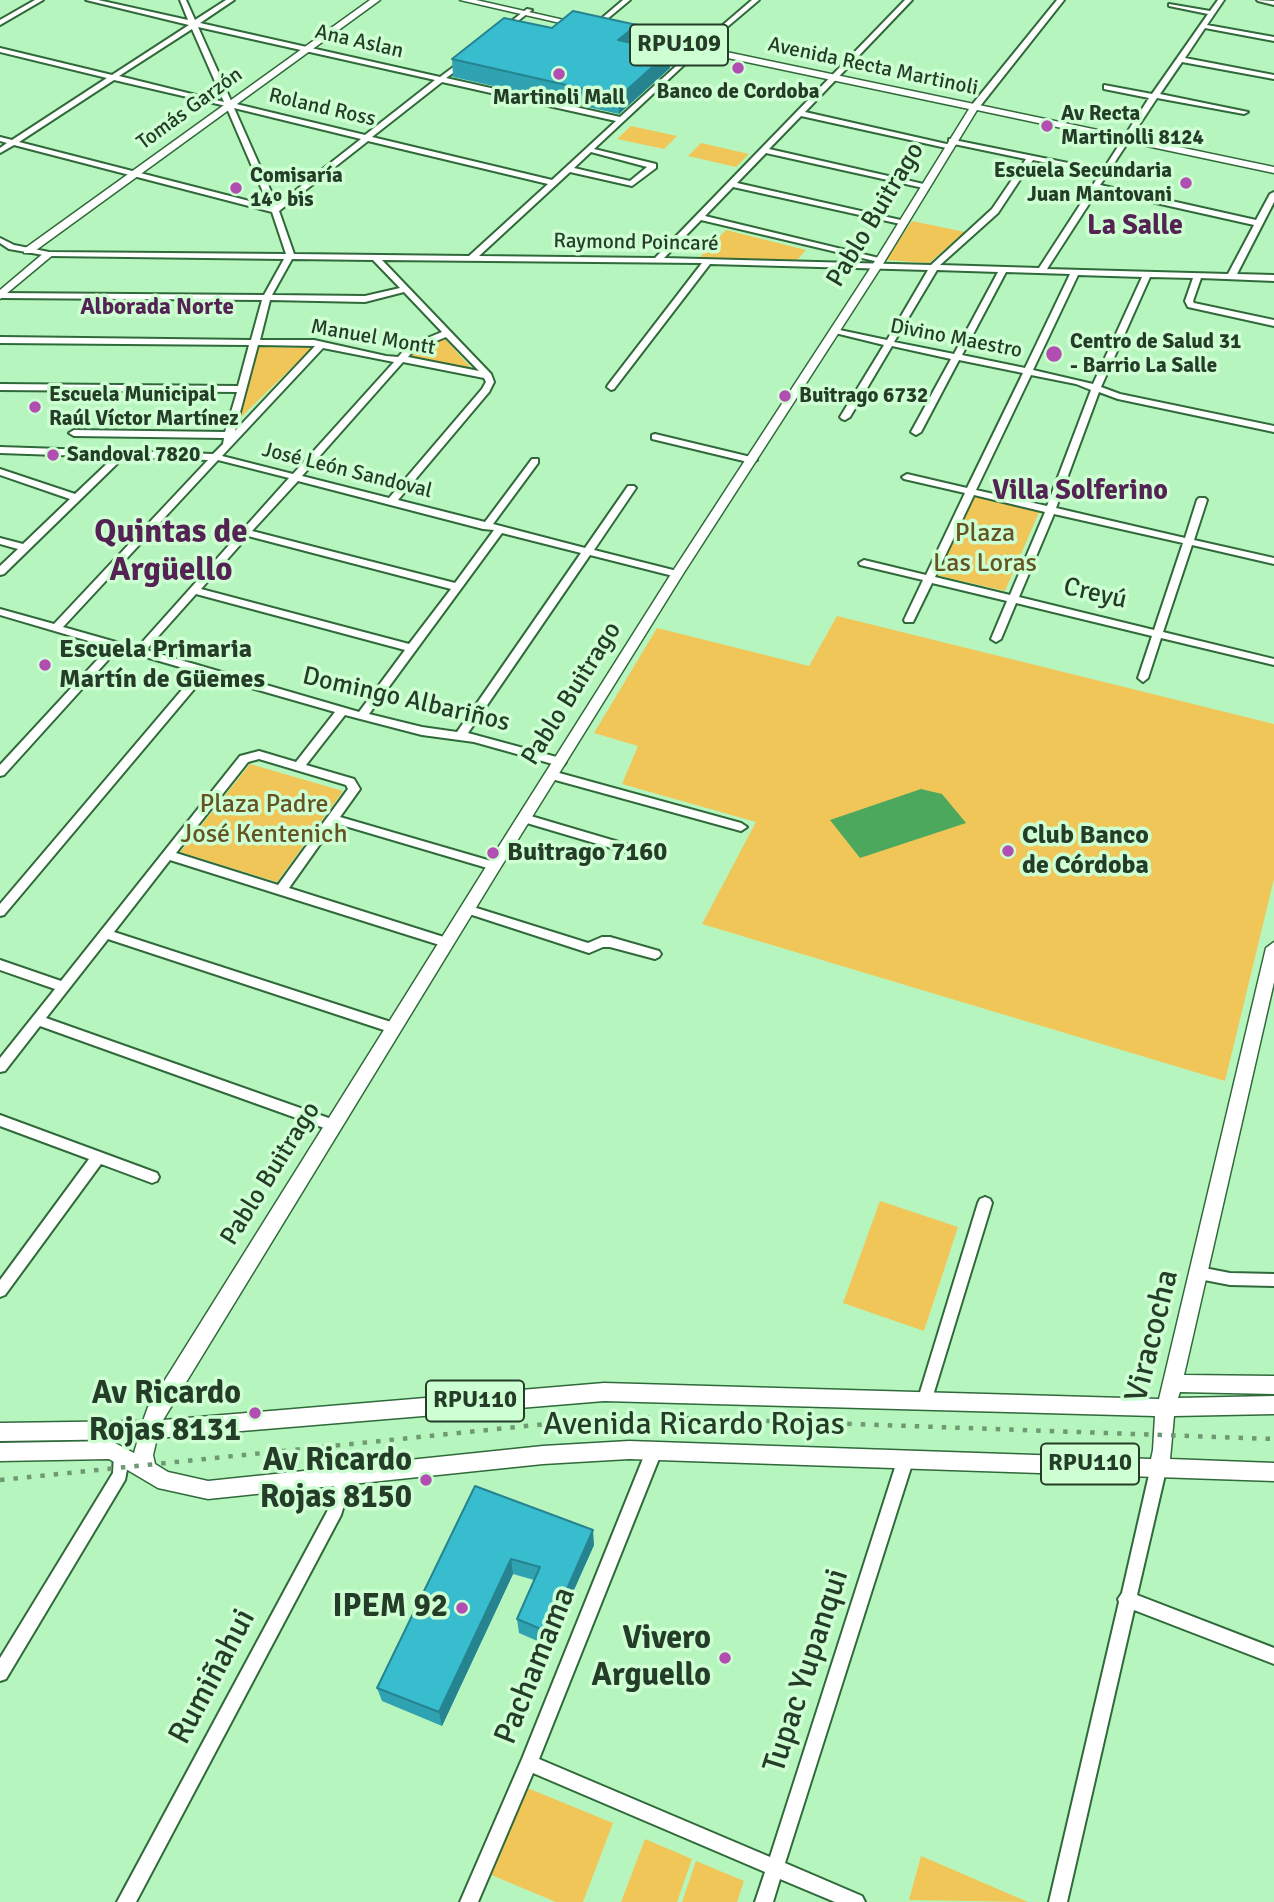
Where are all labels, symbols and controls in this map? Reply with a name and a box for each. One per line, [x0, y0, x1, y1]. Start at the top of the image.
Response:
street label: Ana Aslan [312, 20, 406, 64]
road number: RPU109 [630, 25, 728, 66]
street label: Avenida Recta Martinoli [766, 32, 980, 102]
marker: Banco de Cordoba [730, 60, 746, 76]
street label: Tomás Garzón [132, 62, 248, 156]
marker: Martinoli Mall [551, 66, 567, 82]
place label: Banco de Cordoba [657, 79, 819, 105]
street label: Roland Ross [266, 83, 378, 133]
place label: Martinoli Mall [493, 85, 625, 111]
place label: Av Recta Martinolli 8124 [1061, 101, 1204, 151]
marker: Av Recta Martinolli 8124 [1039, 118, 1055, 134]
street label: Pablo Buitrago [821, 137, 931, 293]
place label: Escuela Secundaria Juan Mantovani [994, 158, 1172, 208]
place label: Comisaría 14º bis [250, 163, 343, 213]
marker: Escuela Secundaria Juan Mantovani [1178, 175, 1194, 191]
marker: Comisaría 14º bis [228, 180, 244, 196]
district label: La Salle [1087, 210, 1183, 244]
street label: Raymond Poincaré [553, 229, 719, 257]
district label: Alborada Norte [80, 294, 234, 322]
street label: Divino Maestro [888, 314, 1024, 364]
street label: Manuel Montt [309, 315, 437, 361]
place label: Centro de Salud 31 - Barrio La Salle [1070, 329, 1241, 379]
marker: Centro de Salud 31 - Barrio La Salle [1044, 344, 1064, 364]
place label: Escuela Municipal Raúl Víctor Martínez [49, 382, 239, 432]
place label: Buitrago 6732 [799, 383, 928, 409]
marker: Buitrago 6732 [777, 388, 793, 404]
marker: Escuela Municipal Raúl Víctor Martínez [27, 399, 43, 415]
street label: José León Sandoval [259, 438, 435, 504]
place label: Sandoval 7820 [67, 442, 200, 468]
marker: Sandoval 7820 [45, 447, 61, 463]
district label: Villa Solferino [992, 475, 1168, 509]
district label: Quintas de Argüello [94, 513, 248, 591]
park label: Plaza Las Loras [933, 518, 1037, 580]
street label: Creyú [1060, 572, 1130, 616]
street label: Pablo Buitrago [516, 617, 628, 771]
place label: Escuela Primaria Martín de Güemes [59, 634, 265, 696]
marker: Escuela Primaria Martín de Güemes [37, 657, 53, 673]
street label: Domingo Albariños [299, 661, 513, 739]
park label: Plaza Padre José Kentenich [180, 789, 348, 850]
place label: Club Banco de Córdoba [1022, 820, 1149, 882]
place label: Buitrago 7160 [507, 837, 667, 869]
marker: Club Banco de Córdoba [1000, 843, 1016, 859]
marker: Buitrago 7160 [485, 845, 501, 861]
street label: Pablo Buitrago [215, 1097, 327, 1251]
street label: Viracocha [1118, 1266, 1188, 1406]
place label: Av Ricardo Rojas 8131 [89, 1376, 241, 1451]
road number: RPU110 [426, 1380, 524, 1422]
marker: Av Ricardo Rojas 8131 [247, 1405, 263, 1421]
street label: Avenida Ricardo Rojas [543, 1407, 845, 1445]
place label: Av Ricardo Rojas 8150 [260, 1443, 412, 1518]
road number: RPU110 [1041, 1444, 1139, 1484]
marker: Av Ricardo Rojas 8150 [418, 1472, 434, 1488]
street label: Tupac Yupanqui [756, 1564, 858, 1778]
street label: Pachamama [487, 1582, 585, 1750]
place label: IPEM 92 [332, 1589, 448, 1627]
marker: IPEM 92 [454, 1600, 470, 1616]
street label: Rumiñahui [161, 1603, 265, 1751]
place label: Vivero Arguello [592, 1621, 711, 1696]
marker: Vivero Arguello [717, 1650, 733, 1666]

